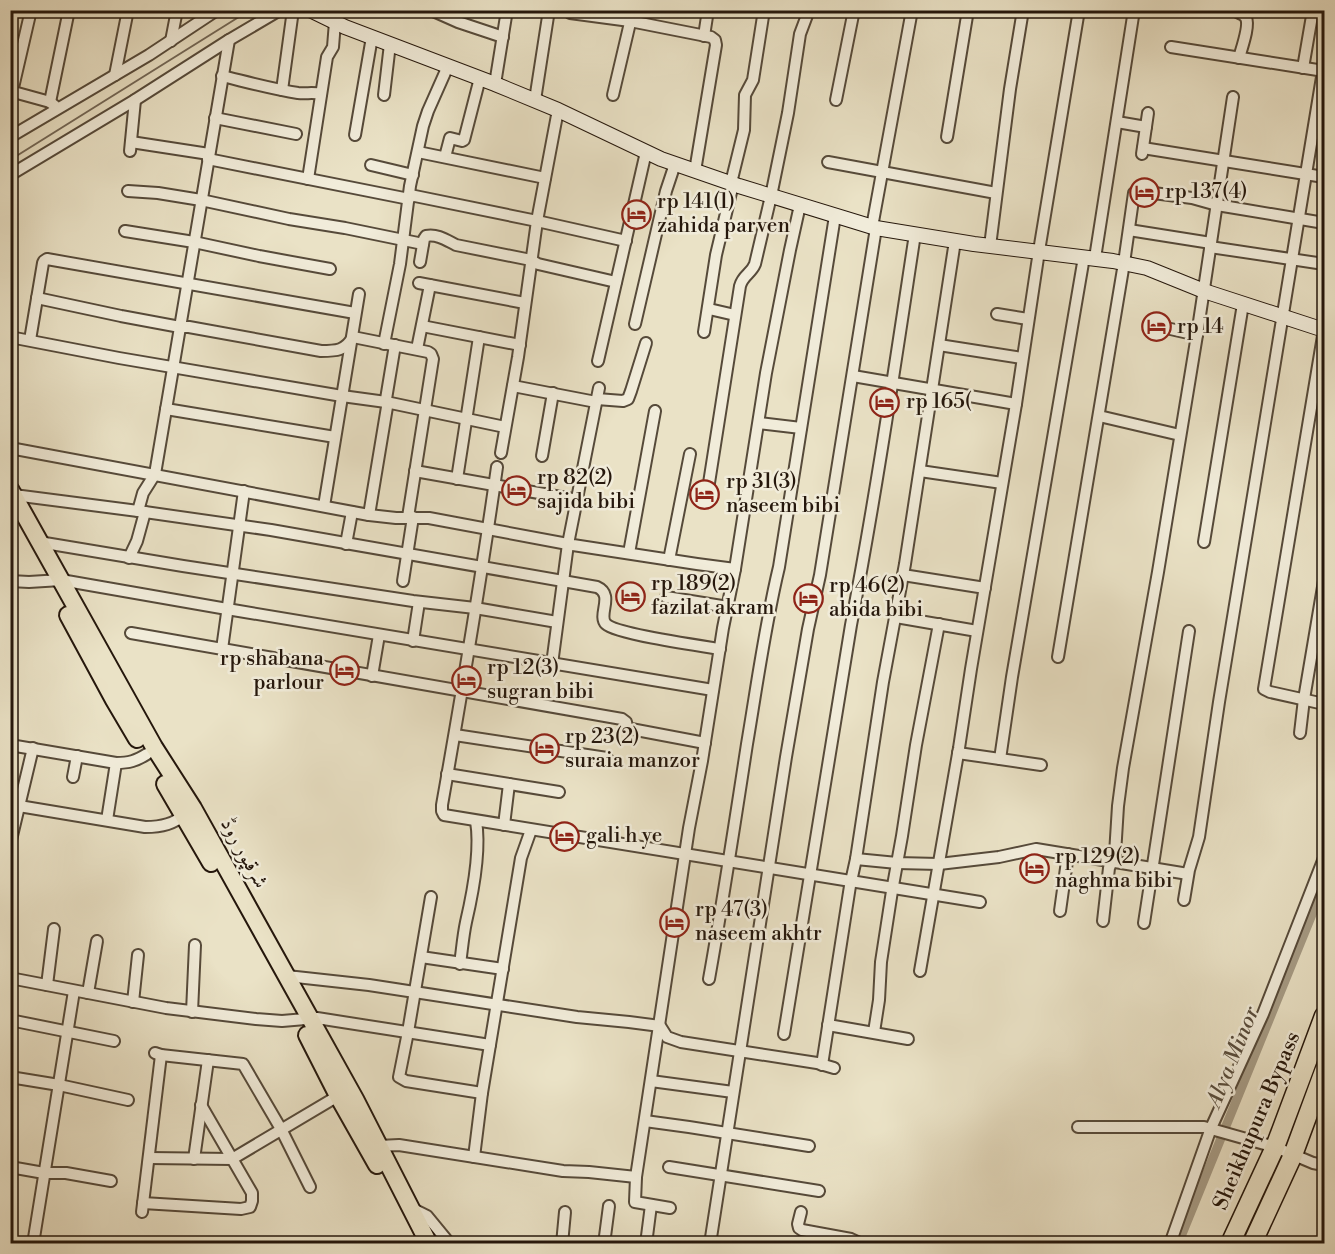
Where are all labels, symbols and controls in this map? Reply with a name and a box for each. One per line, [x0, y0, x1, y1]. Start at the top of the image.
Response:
hotel icon: rp 137(4) [1128, 176, 1160, 208]
place label: rp 137(4) [1165, 179, 1247, 205]
place label: rp 141(1) zahida parven [657, 189, 790, 239]
hotel icon: rp 141(1) zahida parven [620, 198, 652, 230]
hotel icon: rp 14 [1140, 311, 1172, 343]
place label: rp 14 [1177, 314, 1224, 340]
hotel icon: rp 165( [869, 386, 901, 418]
place label: rp 165( [906, 389, 972, 415]
place label: rp 82(2) sajida bibi [537, 465, 635, 515]
place label: rp 31(3) naseem bibi [726, 469, 840, 519]
hotel icon: rp 82(2) sajida bibi [500, 474, 532, 506]
hotel icon: rp 31(3) naseem bibi [689, 478, 721, 510]
place label: rp 189(2) fazilat akram [651, 571, 774, 621]
place label: rp 46(2) abida bibi [829, 573, 923, 623]
hotel icon: rp 189(2) fazilat akram [614, 580, 646, 612]
hotel icon: rp 46(2) abida bibi [792, 582, 824, 614]
place label: rp shabana parlour [220, 646, 324, 696]
hotel icon: rp shabana parlour [329, 655, 361, 687]
place label: rp 12(3) sugran bibi [487, 655, 594, 705]
hotel icon: rp 12(3) sugran bibi [450, 664, 482, 696]
place label: rp 23(2) suraia manzor [565, 724, 700, 774]
hotel icon: rp 23(2) suraia manzor [528, 733, 560, 765]
street label: شرقپور روڈ [214, 813, 274, 893]
hotel icon: gali h ye [549, 820, 581, 852]
place label: gali h ye [586, 823, 662, 849]
place label: rp 129(2) naghma bibi [1055, 844, 1173, 894]
hotel icon: rp 129(2) naghma bibi [1018, 853, 1050, 885]
place label: rp 47(3) naseem akhtr [695, 897, 822, 947]
hotel icon: rp 47(3) naseem akhtr [658, 906, 690, 938]
water label: Alya Minor [1200, 1002, 1266, 1113]
street label: Sheikhupura Bypass [1208, 1028, 1306, 1214]

